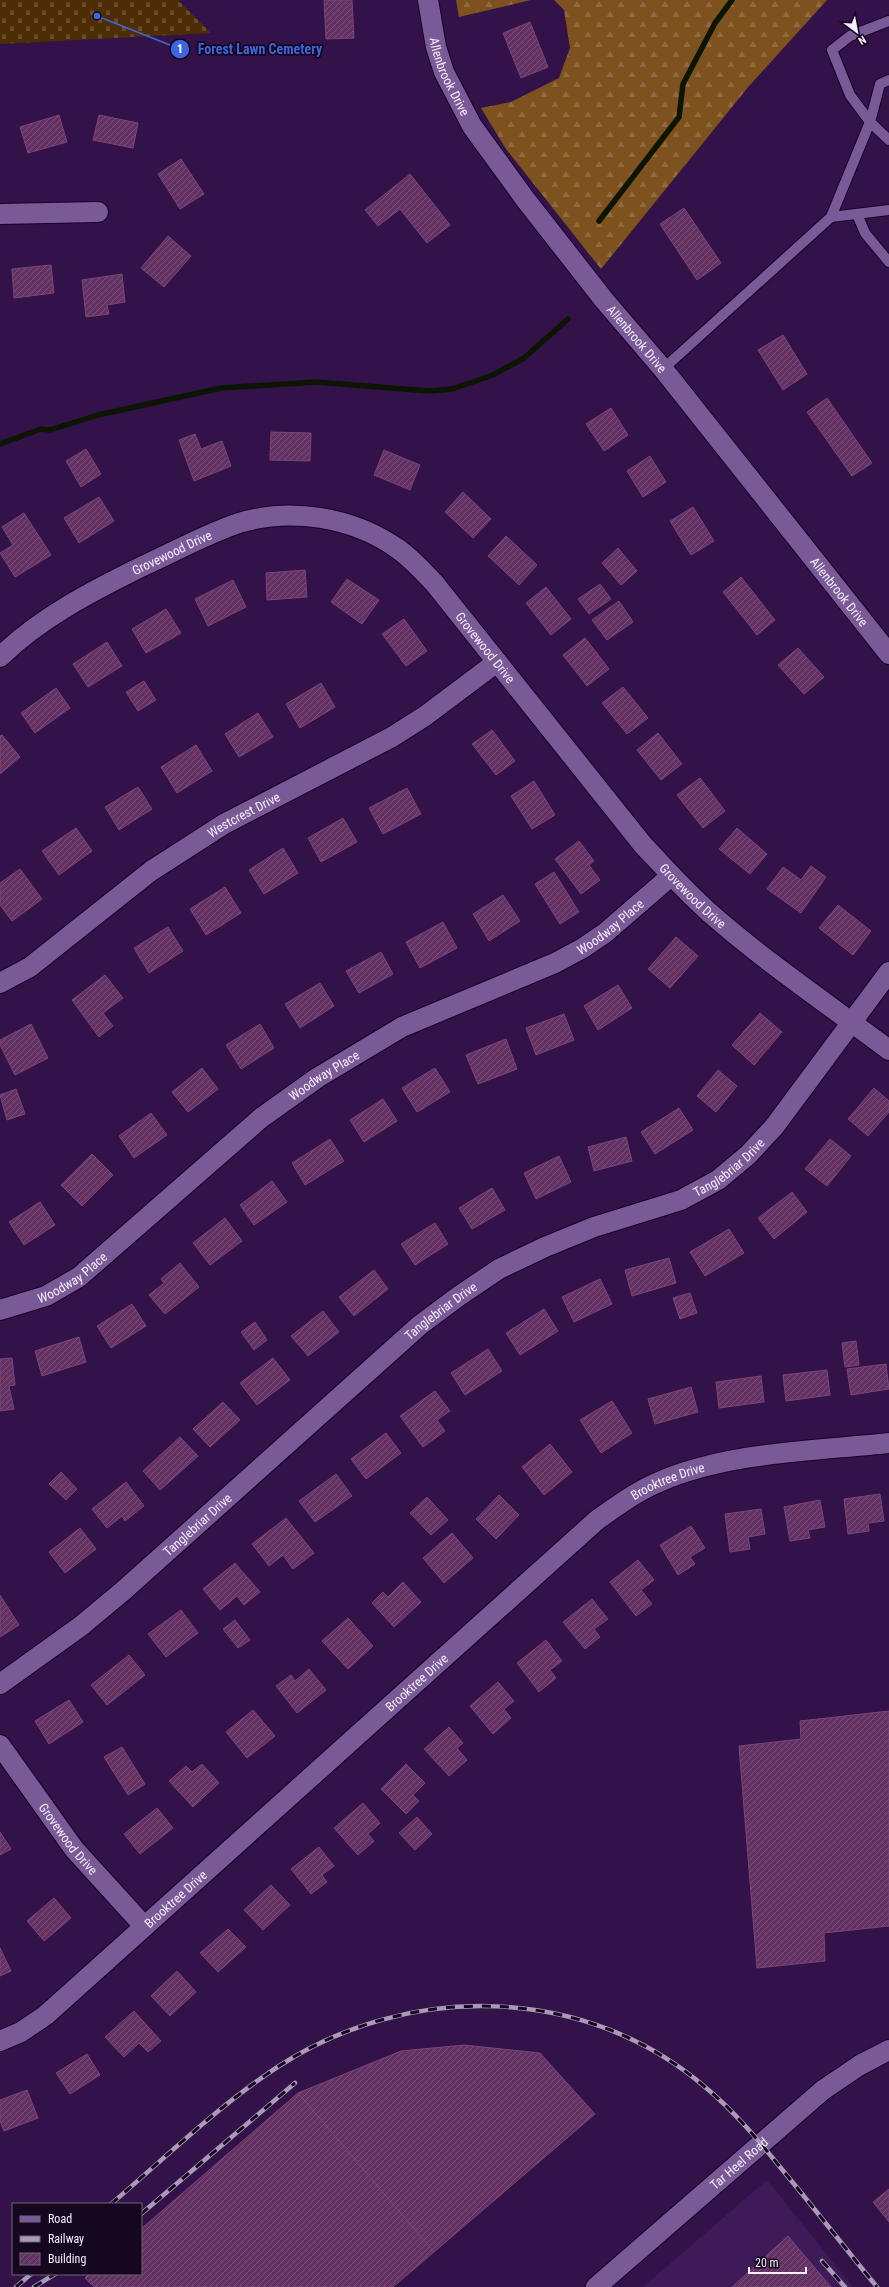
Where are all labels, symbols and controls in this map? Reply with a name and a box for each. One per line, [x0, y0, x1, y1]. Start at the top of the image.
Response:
north arrow [837, 12, 877, 52]
text: N [856, 33, 868, 47]
callout: Forest Lawn Cemetery [170, 36, 330, 62]
street label: Allenbrook Drive [427, 36, 473, 118]
text: Forest Lawn Cemetery [198, 41, 323, 57]
text: 1 [177, 42, 183, 56]
street label: Allenbrook Drive [604, 302, 670, 375]
street label: Grovewood Drive [129, 527, 214, 578]
street label: Allenbrook Drive [808, 554, 871, 629]
street label: Grovewood Drive [453, 609, 518, 686]
street label: Westcrest Drive [204, 789, 282, 840]
street label: Grovewood Drive [657, 860, 729, 931]
street label: Woodway Place [574, 896, 647, 957]
street label: Woodway Place [286, 1047, 362, 1103]
street label: Tanglebriar Drive [690, 1135, 767, 1200]
street label: Woodway Place [36, 1249, 110, 1306]
street label: Tanglebriar Drive [401, 1279, 480, 1343]
street label: Brooktree Drive [628, 1459, 706, 1503]
street label: Tanglebriar Drive [160, 1490, 235, 1559]
street label: Brooktree Drive [382, 1650, 451, 1714]
street label: Grovewood Drive [36, 1800, 101, 1877]
street label: Brooktree Drive [141, 1867, 210, 1931]
street label: Tar Heel Road [707, 2134, 771, 2192]
legend [12, 2203, 142, 2275]
text: Road [48, 2212, 72, 2226]
text: Railway [48, 2232, 84, 2246]
scale bar [749, 2249, 806, 2275]
text: Building [48, 2252, 86, 2266]
text: 20 m [755, 2256, 779, 2270]

